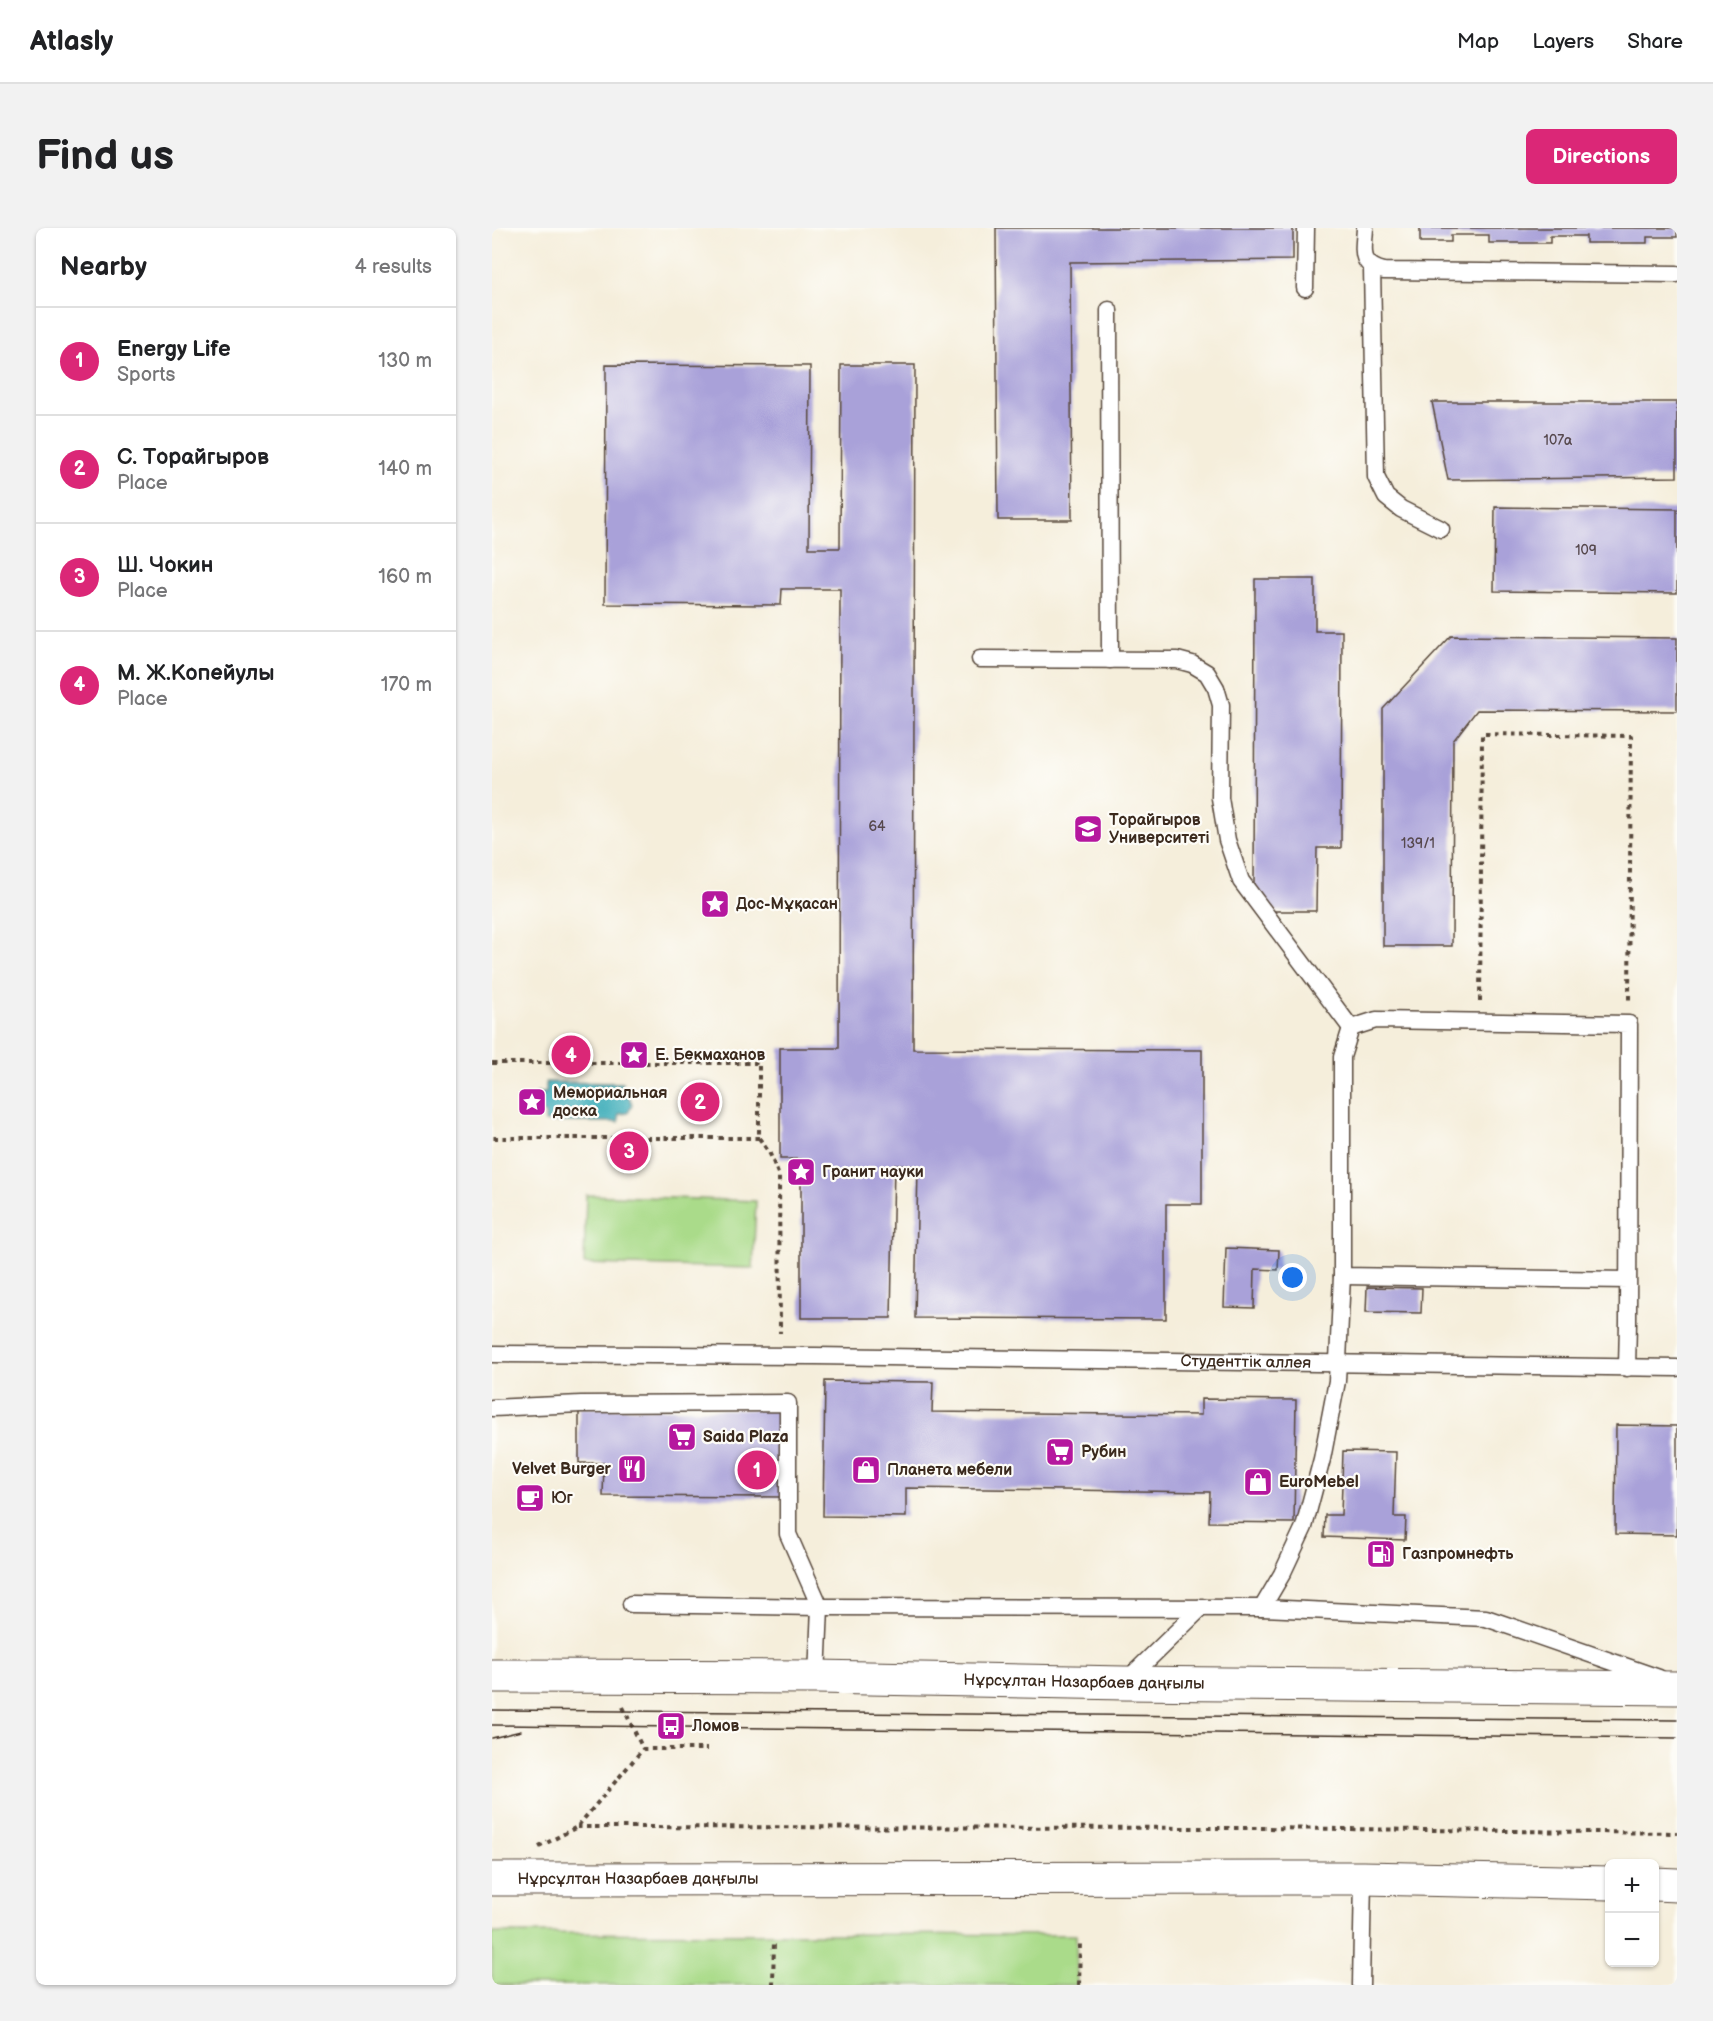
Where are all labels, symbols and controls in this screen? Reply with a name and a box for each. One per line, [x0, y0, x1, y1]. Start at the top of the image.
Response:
text: Atlasly [30, 25, 113, 58]
text: Map [1457, 29, 1499, 54]
text: Layers [1532, 29, 1594, 54]
text: Share [1627, 29, 1683, 54]
button: Directions [1526, 129, 1677, 184]
text: Find us [36, 131, 174, 182]
text: Nearby [60, 252, 147, 283]
text: 4 results [354, 255, 432, 279]
text: Energy Life [117, 336, 231, 363]
text: 1 [75, 349, 84, 373]
text: 130 m [378, 349, 432, 373]
text: Sports [117, 363, 175, 387]
house number: 107а [1544, 432, 1573, 449]
text: С. Торайгыров [117, 444, 269, 471]
text: 2 [74, 457, 85, 481]
text: 140 m [378, 457, 432, 481]
text: Place [117, 471, 168, 495]
house number: 109 [1575, 542, 1597, 559]
text: Ш. Чокин [117, 552, 213, 579]
text: 3 [74, 565, 85, 589]
text: 160 m [378, 565, 432, 589]
text: Place [117, 579, 168, 603]
text: М. Ж.Копейулы [117, 660, 275, 687]
text: 4 [74, 673, 85, 697]
text: 170 m [381, 673, 432, 697]
text: Place [117, 687, 168, 711]
place label: Торайгыров Университеті [1109, 811, 1210, 848]
school or university icon: Торайгыров Университеті [1072, 813, 1104, 845]
house number: 64 [868, 818, 886, 835]
house number: 139/1 [1401, 835, 1435, 852]
place icon: Дос-Мұқасан [699, 888, 731, 920]
place label: Дос-Мұқасан [736, 895, 838, 914]
pin: 4 [552, 1032, 590, 1078]
place icon: Е. Бекмаханов [618, 1039, 650, 1071]
place label: Е. Бекмаханов [655, 1046, 765, 1065]
pin: 2 [680, 1080, 720, 1124]
place label: Мемориальная доска [552, 1084, 667, 1121]
place icon: Мемориальная доска [516, 1086, 548, 1118]
pin: 3 [610, 1128, 648, 1174]
place icon: Гранит науки [785, 1156, 817, 1188]
place label: Гранит науки [822, 1163, 924, 1182]
your location [1278, 1263, 1307, 1292]
street label: Студенттік аллея [1181, 1352, 1311, 1372]
supermarket icon: Saida Plaza [666, 1421, 698, 1453]
place label: Saida Plaza [703, 1428, 789, 1447]
supermarket icon: Рубин [1044, 1436, 1076, 1468]
place label: Рубин [1081, 1443, 1127, 1462]
pin: 1 [738, 1448, 776, 1492]
restaurant icon: Velvet Burger [616, 1453, 648, 1485]
shop icon: Планета мебели [850, 1454, 882, 1486]
place label: Velvet Burger [512, 1460, 612, 1479]
place label: Планета мебели [887, 1461, 1012, 1480]
shop icon: EuroMebel [1242, 1466, 1274, 1498]
place label: EuroMebel [1279, 1473, 1359, 1492]
cafe icon: Юг [514, 1482, 546, 1514]
place label: Юг [551, 1489, 574, 1508]
fuel station icon: Газпромнефть [1365, 1538, 1397, 1570]
place label: Газпромнефть [1402, 1545, 1514, 1564]
street label: Нұрсұлтан Назарбаев даңғылы [963, 1670, 1205, 1693]
bus stop icon: Ломов [655, 1710, 687, 1742]
place label: Ломов [691, 1717, 740, 1736]
map controls [1605, 1859, 1659, 1967]
button: + [1605, 1859, 1659, 1913]
street label: Нұрсұлтан Назарбаев даңғылы [517, 1869, 759, 1888]
button: − [1605, 1913, 1659, 1967]

